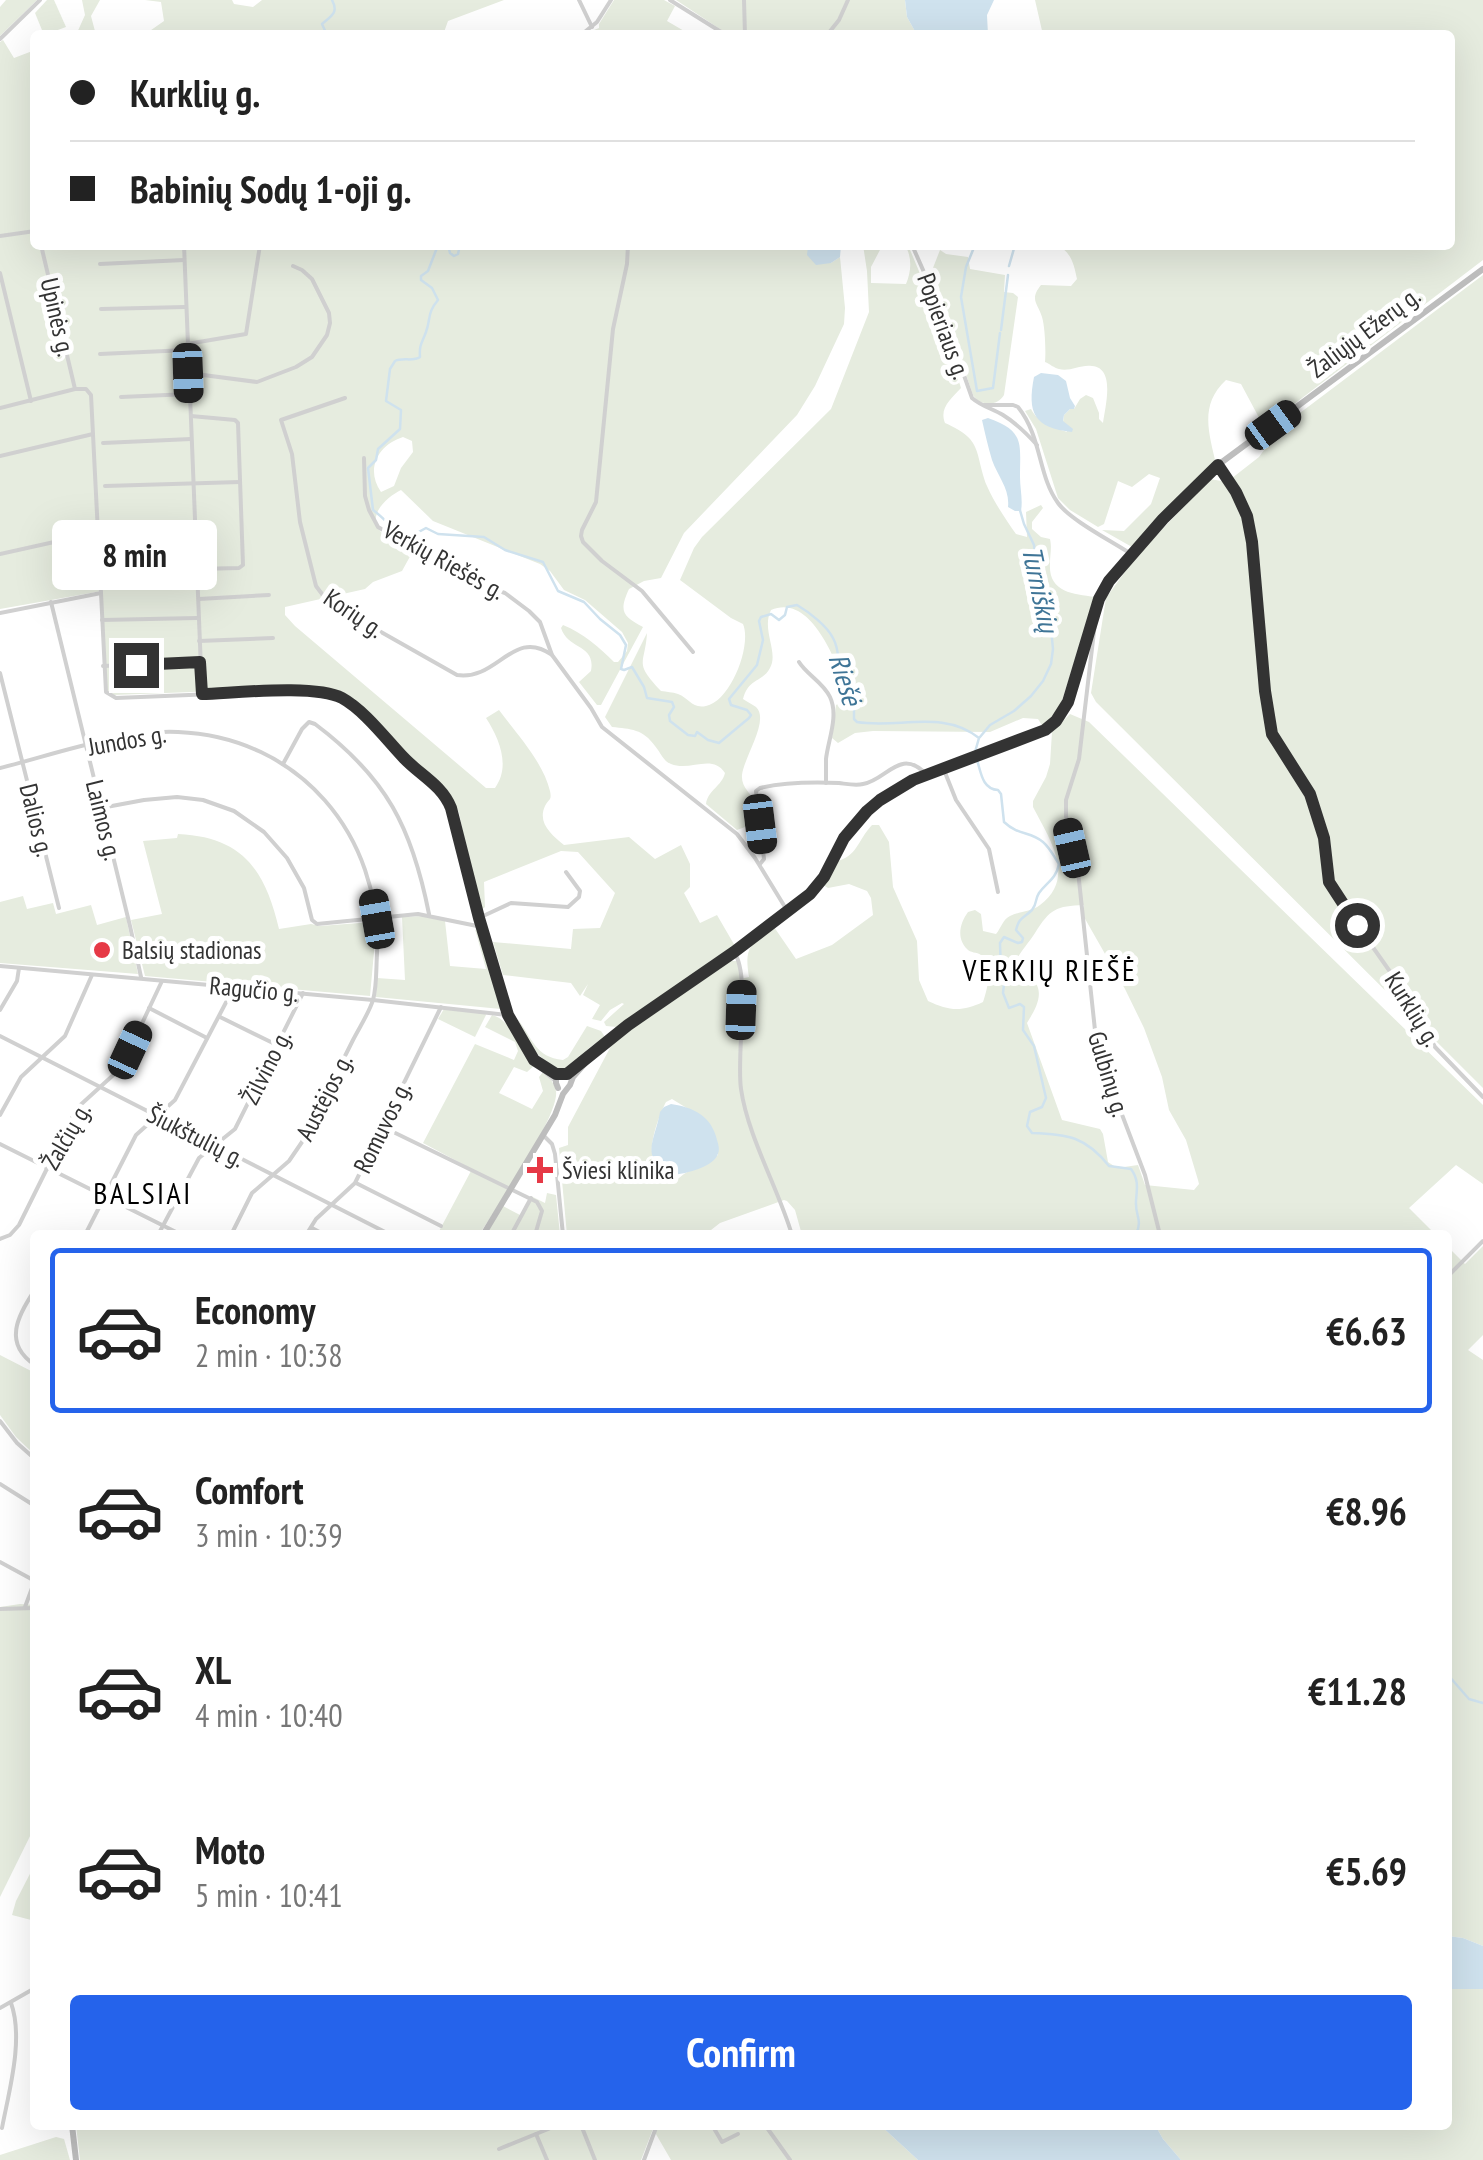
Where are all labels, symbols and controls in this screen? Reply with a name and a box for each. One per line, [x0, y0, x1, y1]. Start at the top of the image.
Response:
text: Kurklių g. [130, 68, 260, 117]
text: Babinių Sodų 1-oji g. [130, 164, 411, 213]
street label: Popieriaus g. [910, 269, 978, 383]
street label: Upinės g. [33, 275, 83, 359]
street label: Žaliųjų Ežerų g. [1302, 279, 1426, 385]
car [172, 342, 204, 404]
car [1240, 395, 1306, 455]
street label: Verkių Riešės g. [377, 513, 510, 607]
callout: 8 min [54, 520, 218, 590]
text: 8 min [102, 534, 167, 576]
water label: Turniškių [1014, 543, 1069, 637]
street label: Korių g. [318, 581, 390, 645]
route end [114, 643, 159, 688]
water label: Riešė [821, 649, 872, 712]
street label: Jundos g. [85, 717, 168, 763]
street label: Laimos g. [79, 777, 129, 863]
street label: Dalios g. [13, 780, 61, 860]
car [741, 792, 779, 856]
car [1051, 815, 1093, 881]
car [357, 887, 397, 951]
route start [1335, 903, 1380, 948]
place label: Balsių stadionas [122, 934, 261, 966]
marker: Balsių stadionas [91, 939, 113, 961]
district label: VERKIŲ RIEŠĖ [962, 950, 1137, 989]
street label: Kurklių g. [1378, 966, 1448, 1052]
street label: Ragučio g. [208, 969, 300, 1009]
car [725, 979, 757, 1041]
car [104, 1016, 156, 1084]
street label: Žilvino g. [234, 1024, 298, 1110]
street label: Gulbinų g. [1081, 1027, 1137, 1121]
street label: Austėjos g. [289, 1048, 359, 1146]
street label: Romuvos g. [346, 1076, 418, 1178]
street label: Žalčių g. [34, 1097, 98, 1175]
street label: Šiukštulių g. [142, 1098, 250, 1174]
place label: Šviesi klinika [562, 1154, 674, 1186]
marker: Šviesi klinika [527, 1157, 553, 1183]
district label: BALSIAI [93, 1173, 193, 1212]
text: Economy [195, 1285, 315, 1334]
icon: car [75, 1286, 165, 1376]
text: €6.63 [1326, 1306, 1407, 1355]
text: 2 min · 10:38 [195, 1334, 343, 1376]
text: Comfort [195, 1465, 304, 1514]
icon: car [75, 1466, 165, 1556]
text: €8.96 [1326, 1486, 1407, 1535]
text: 3 min · 10:39 [195, 1514, 343, 1556]
text: XL [195, 1645, 231, 1694]
icon: car [75, 1646, 165, 1736]
text: €11.28 [1308, 1666, 1407, 1715]
text: 4 min · 10:40 [195, 1694, 343, 1736]
text: Moto [195, 1825, 265, 1874]
icon: car [75, 1826, 165, 1916]
text: €5.69 [1326, 1846, 1407, 1895]
text: 5 min · 10:41 [195, 1874, 343, 1916]
button: Confirm [70, 1995, 1412, 2110]

